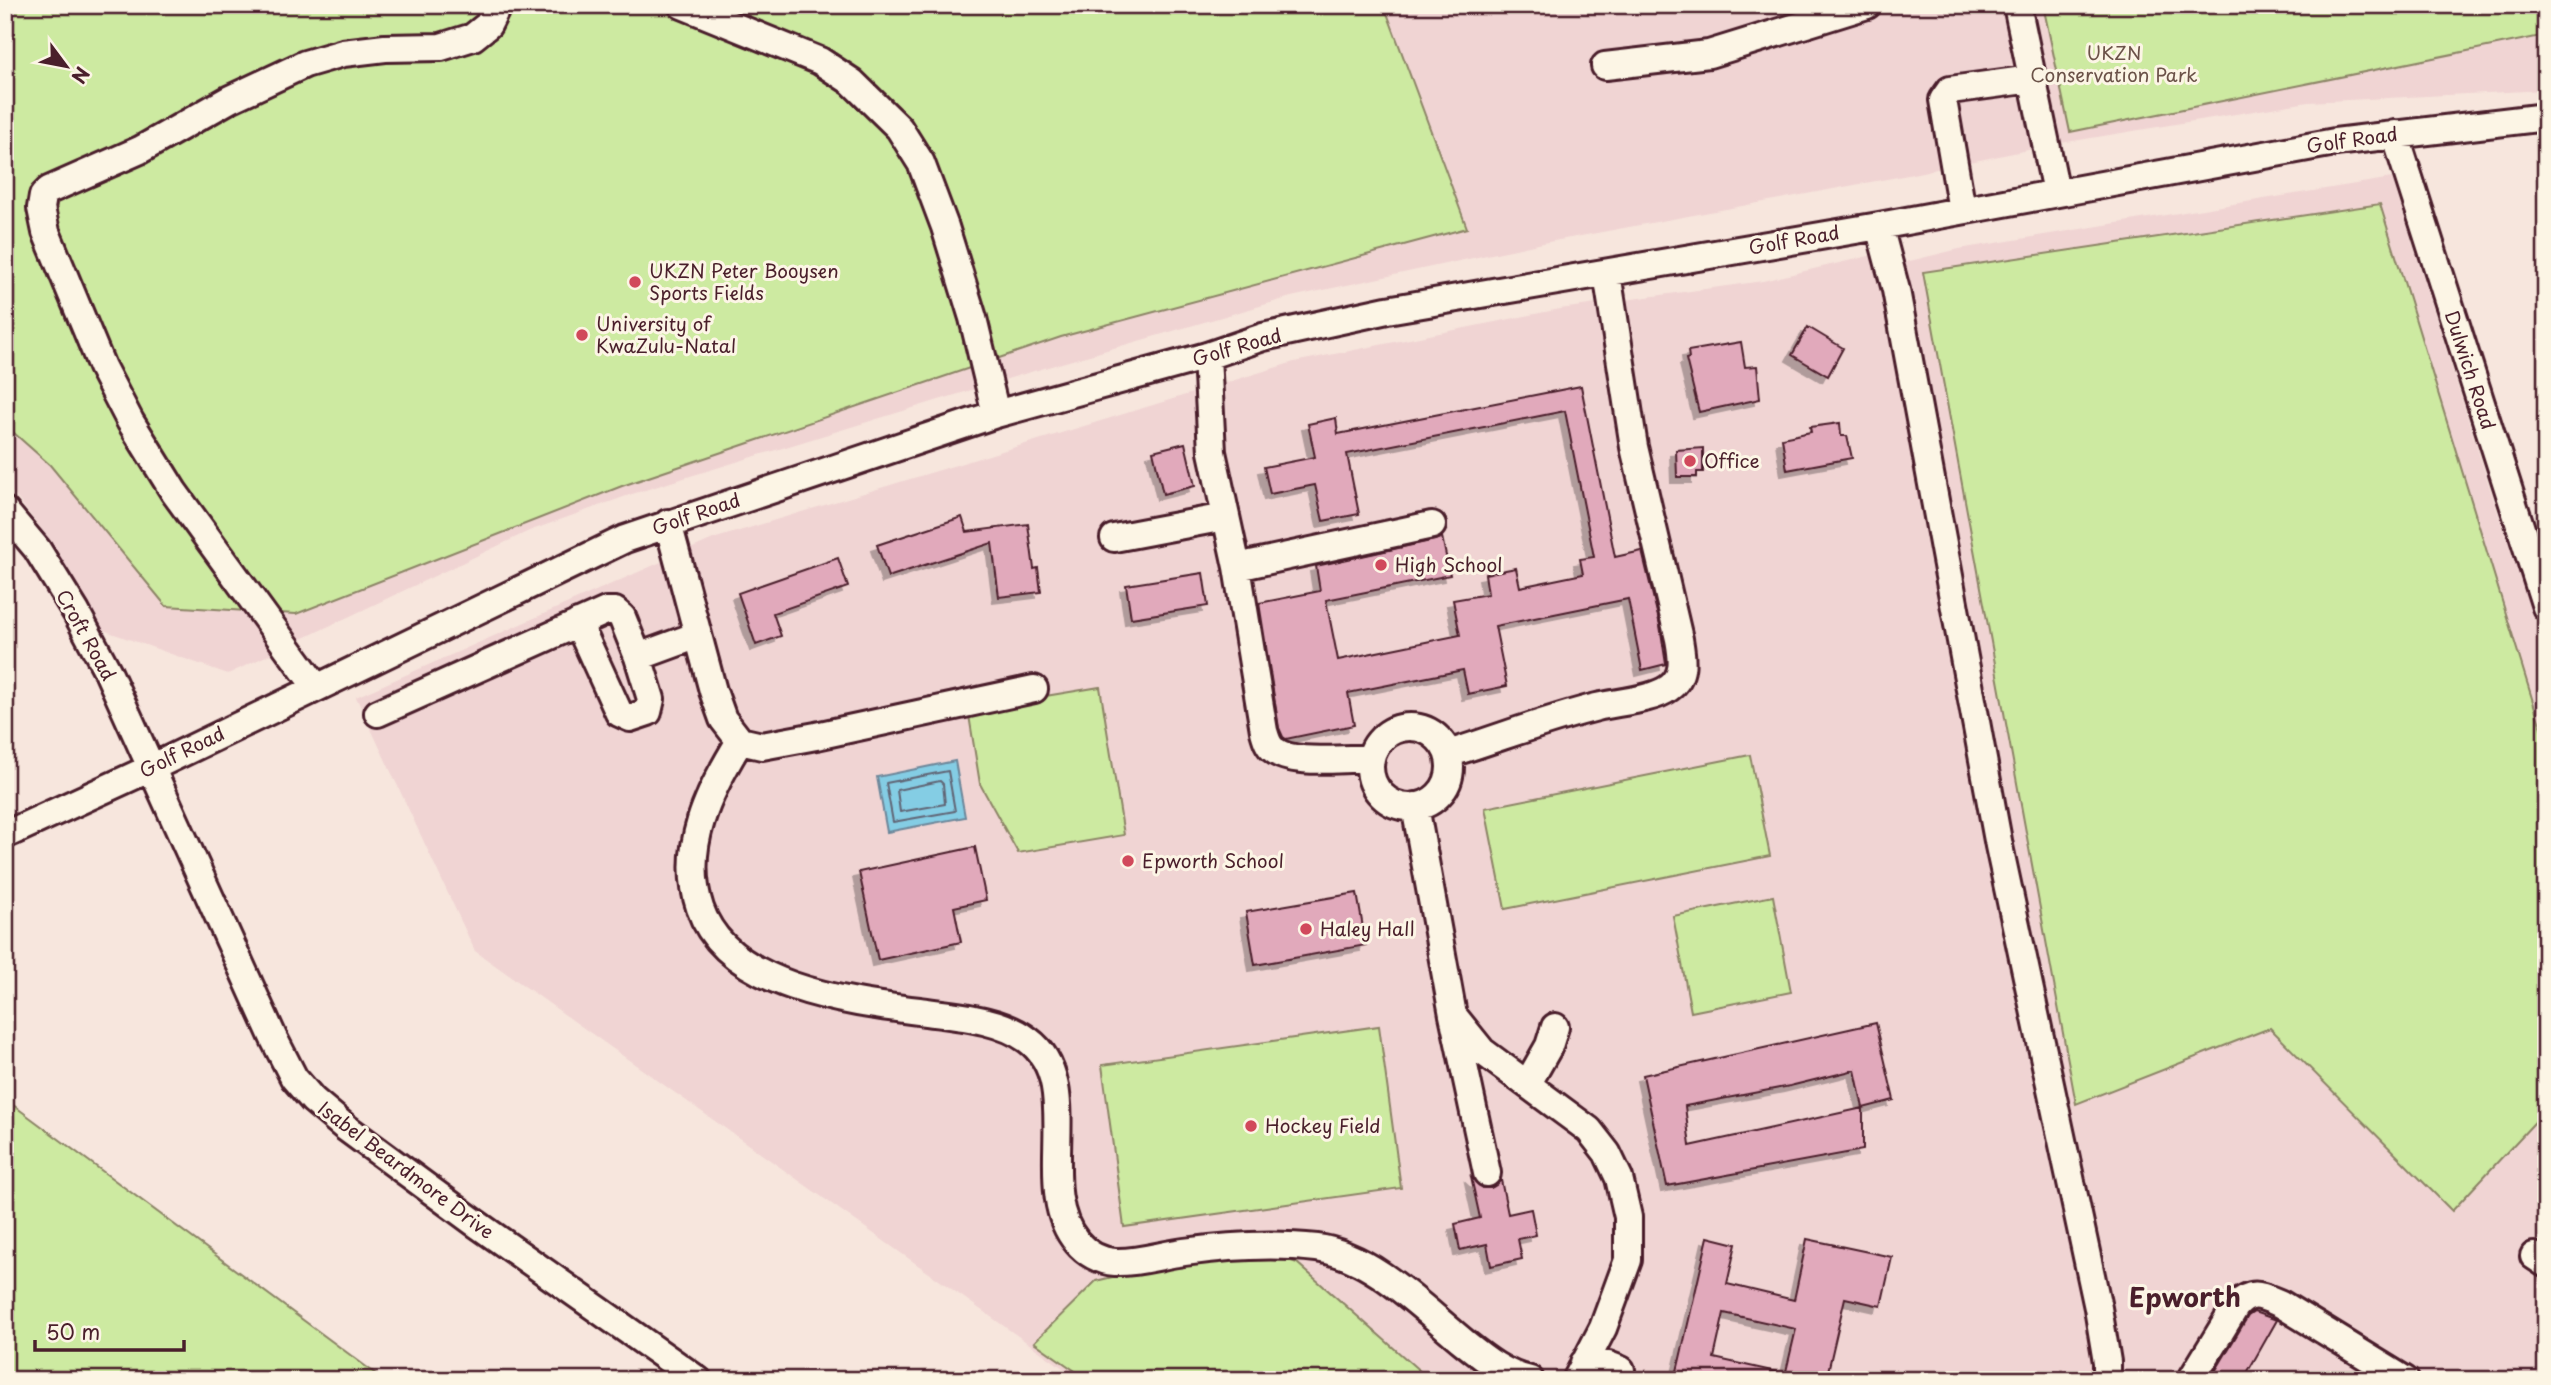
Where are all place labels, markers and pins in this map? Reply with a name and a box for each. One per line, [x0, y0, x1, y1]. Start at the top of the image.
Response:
place label: UKZN Peter Booysen Sports Fields [649, 256, 839, 306]
marker: UKZN Peter Booysen Sports Fields [627, 274, 643, 290]
place label: University of KwaZulu-Natal [596, 309, 736, 359]
marker: University of KwaZulu-Natal [574, 327, 590, 343]
place label: Office [1704, 446, 1760, 474]
marker: Office [1682, 453, 1698, 469]
place label: High School [1395, 550, 1502, 578]
marker: High School [1373, 557, 1389, 573]
place label: Epworth School [1142, 846, 1284, 874]
marker: Epworth School [1120, 853, 1136, 869]
place label: Haley Hall [1320, 914, 1415, 942]
marker: Haley Hall [1298, 921, 1314, 937]
place label: Hockey Field [1265, 1111, 1380, 1139]
marker: Hockey Field [1243, 1118, 1259, 1134]

